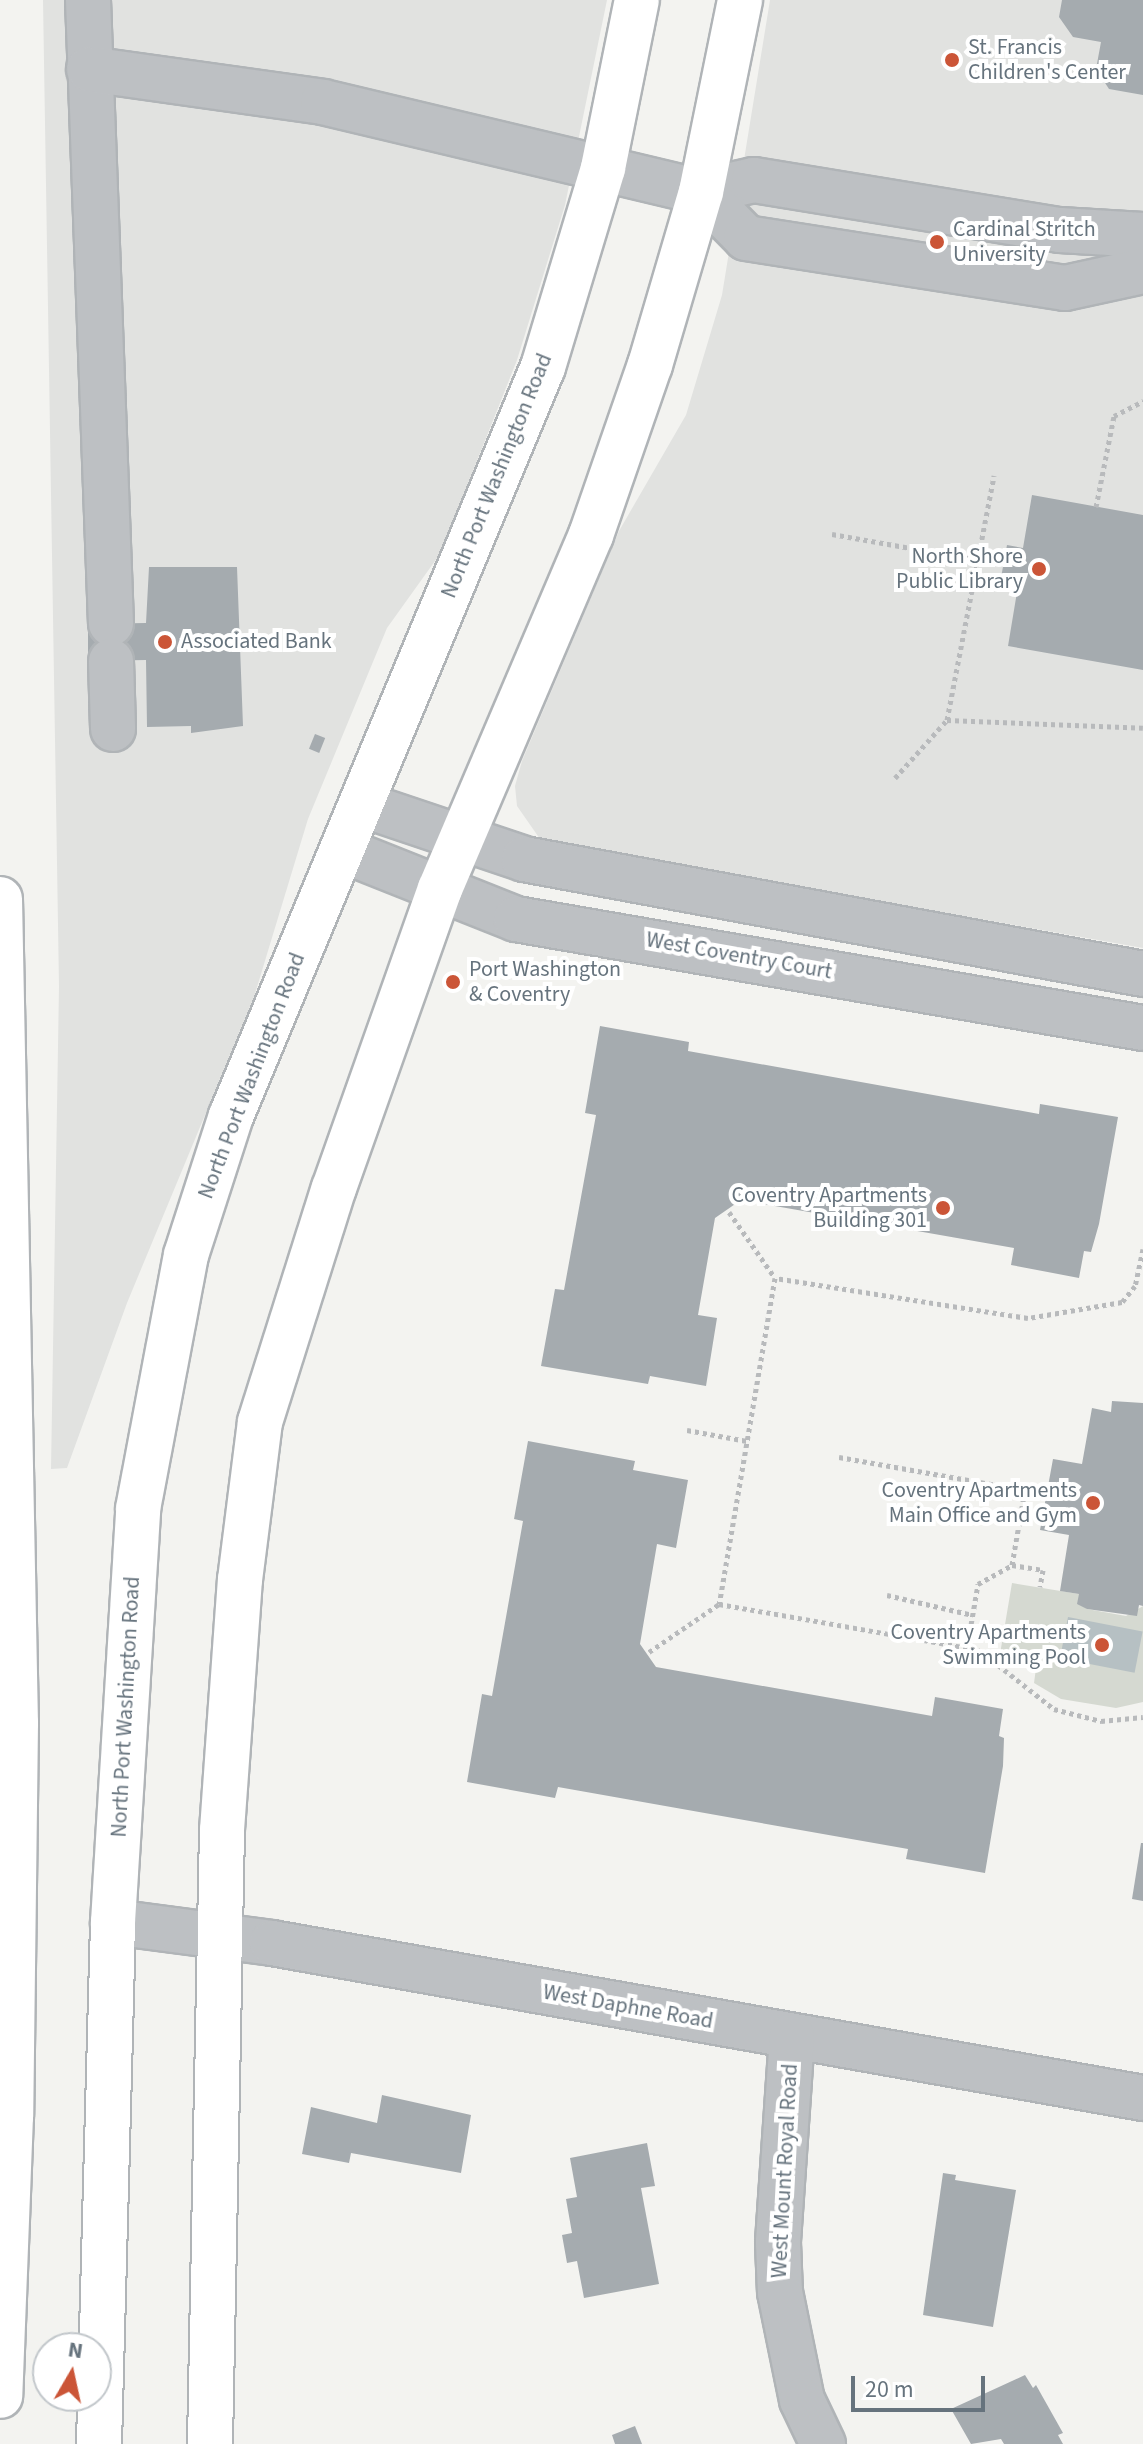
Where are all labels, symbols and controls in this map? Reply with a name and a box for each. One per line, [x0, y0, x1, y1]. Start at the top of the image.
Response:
place label: St. Francis Children's Center [968, 34, 1126, 86]
marker: St. Francis Children's Center [943, 51, 961, 69]
place label: Cardinal Stritch University [953, 216, 1096, 268]
marker: Cardinal Stritch University [928, 233, 946, 251]
street label: North Port Washington Road [436, 350, 558, 602]
place label: North Shore Public Library [896, 543, 1023, 594]
marker: North Shore Public Library [1030, 560, 1048, 578]
place label: Associated Bank [181, 629, 332, 655]
marker: Associated Bank [156, 633, 174, 651]
street label: West Coventry Court [644, 927, 834, 985]
street label: North Port Washington Road [193, 949, 311, 1203]
place label: Port Washington & Coventry [469, 956, 621, 1008]
marker: Port Washington & Coventry [444, 973, 462, 991]
place label: Coventry Apartments Building 301 [732, 1182, 927, 1234]
marker: Coventry Apartments Building 301 [934, 1199, 952, 1217]
place label: Coventry Apartments Main Office and Gym [882, 1477, 1077, 1528]
marker: Coventry Apartments Main Office and Gym [1084, 1494, 1102, 1512]
street label: North Port Washington Road [106, 1576, 146, 1838]
place label: Coventry Apartments Swimming Pool [891, 1619, 1086, 1670]
marker: Coventry Apartments Swimming Pool [1093, 1636, 1111, 1654]
street label: West Daphne Road [541, 1979, 715, 2035]
street label: West Mount Royal Road [766, 2063, 804, 2279]
north arrow [32, 2332, 112, 2412]
text: N [66, 2333, 85, 2367]
scale bar [855, 2360, 989, 2410]
text: 20 m [865, 2372, 914, 2407]

